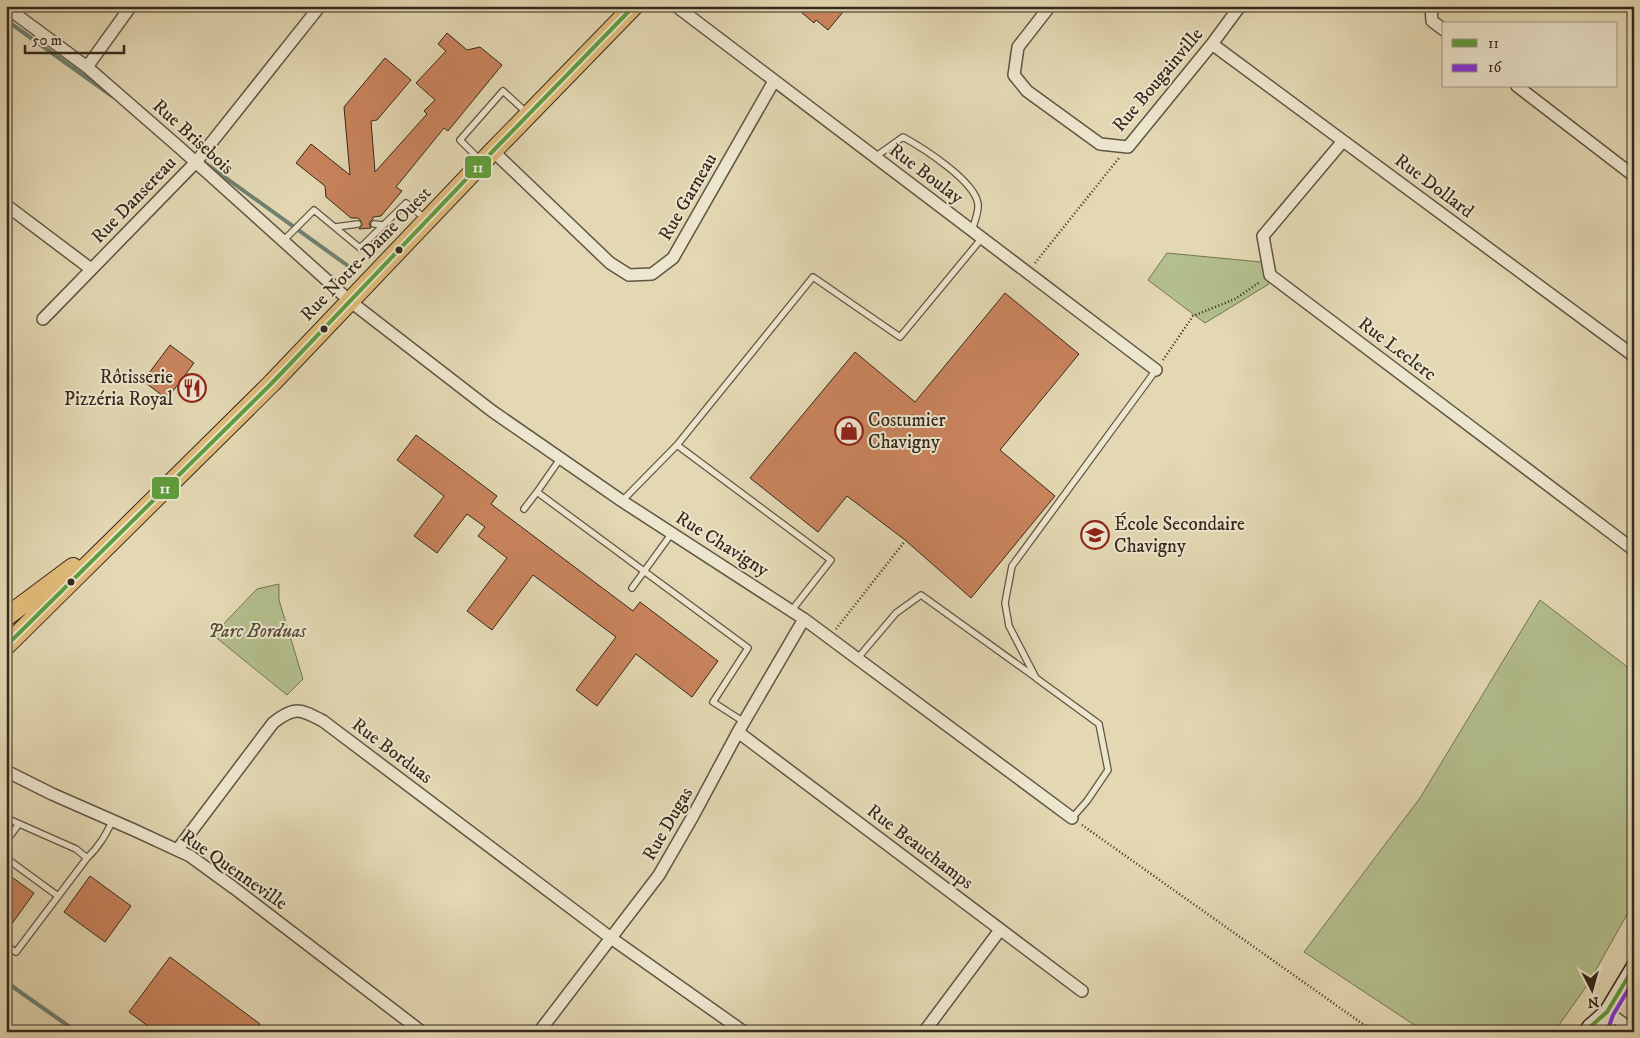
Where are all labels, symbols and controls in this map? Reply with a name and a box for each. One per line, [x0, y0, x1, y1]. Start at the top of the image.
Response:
scale bar [25, 22, 124, 54]
legend [1442, 22, 1618, 88]
street label: Rue Bougainville [1108, 23, 1208, 137]
text: 50 m [32, 31, 62, 50]
text: 11 [1488, 34, 1499, 53]
text: 16 [1488, 58, 1502, 77]
street label: Rue Brisebois [148, 95, 238, 179]
street label: Rue Boulay [884, 139, 968, 210]
street label: Rue Garneau [654, 149, 722, 245]
street label: Rue Dollard [1390, 149, 1478, 223]
street label: Rue Dansereau [87, 152, 181, 248]
line badge: 11 [464, 155, 492, 179]
text: 11 [473, 159, 483, 177]
street label: Rue Notre-Dame Ouest [296, 182, 436, 326]
unlabelled marker [394, 245, 404, 255]
street label: Rue Leclerc [1353, 312, 1441, 386]
unlabelled marker [319, 324, 329, 334]
place label: Rôtisserie Pizzéria Royal [64, 366, 173, 411]
restaurant icon: Rôtisserie Pizzéria Royal [177, 373, 207, 403]
place label: Costumier Chavigny [868, 409, 946, 454]
shop icon: Costumier Chavigny [834, 416, 864, 446]
line badge: 11 [151, 476, 180, 500]
text: 11 [160, 480, 170, 498]
street label: Rue Chavigny [671, 506, 774, 582]
place label: École Secondaire Chavigny [1114, 512, 1245, 558]
school or university icon: École Secondaire Chavigny [1080, 520, 1110, 550]
unlabelled marker [66, 577, 76, 587]
park label: Parc Borduas [208, 620, 307, 643]
street label: Rue Borduas [347, 713, 437, 789]
street label: Rue Dugas [638, 783, 698, 865]
street label: Rue Beauchamps [862, 800, 978, 894]
street label: Rue Quenneville [176, 825, 292, 915]
north arrow [1568, 966, 1618, 1016]
text: N [1586, 992, 1600, 1012]

